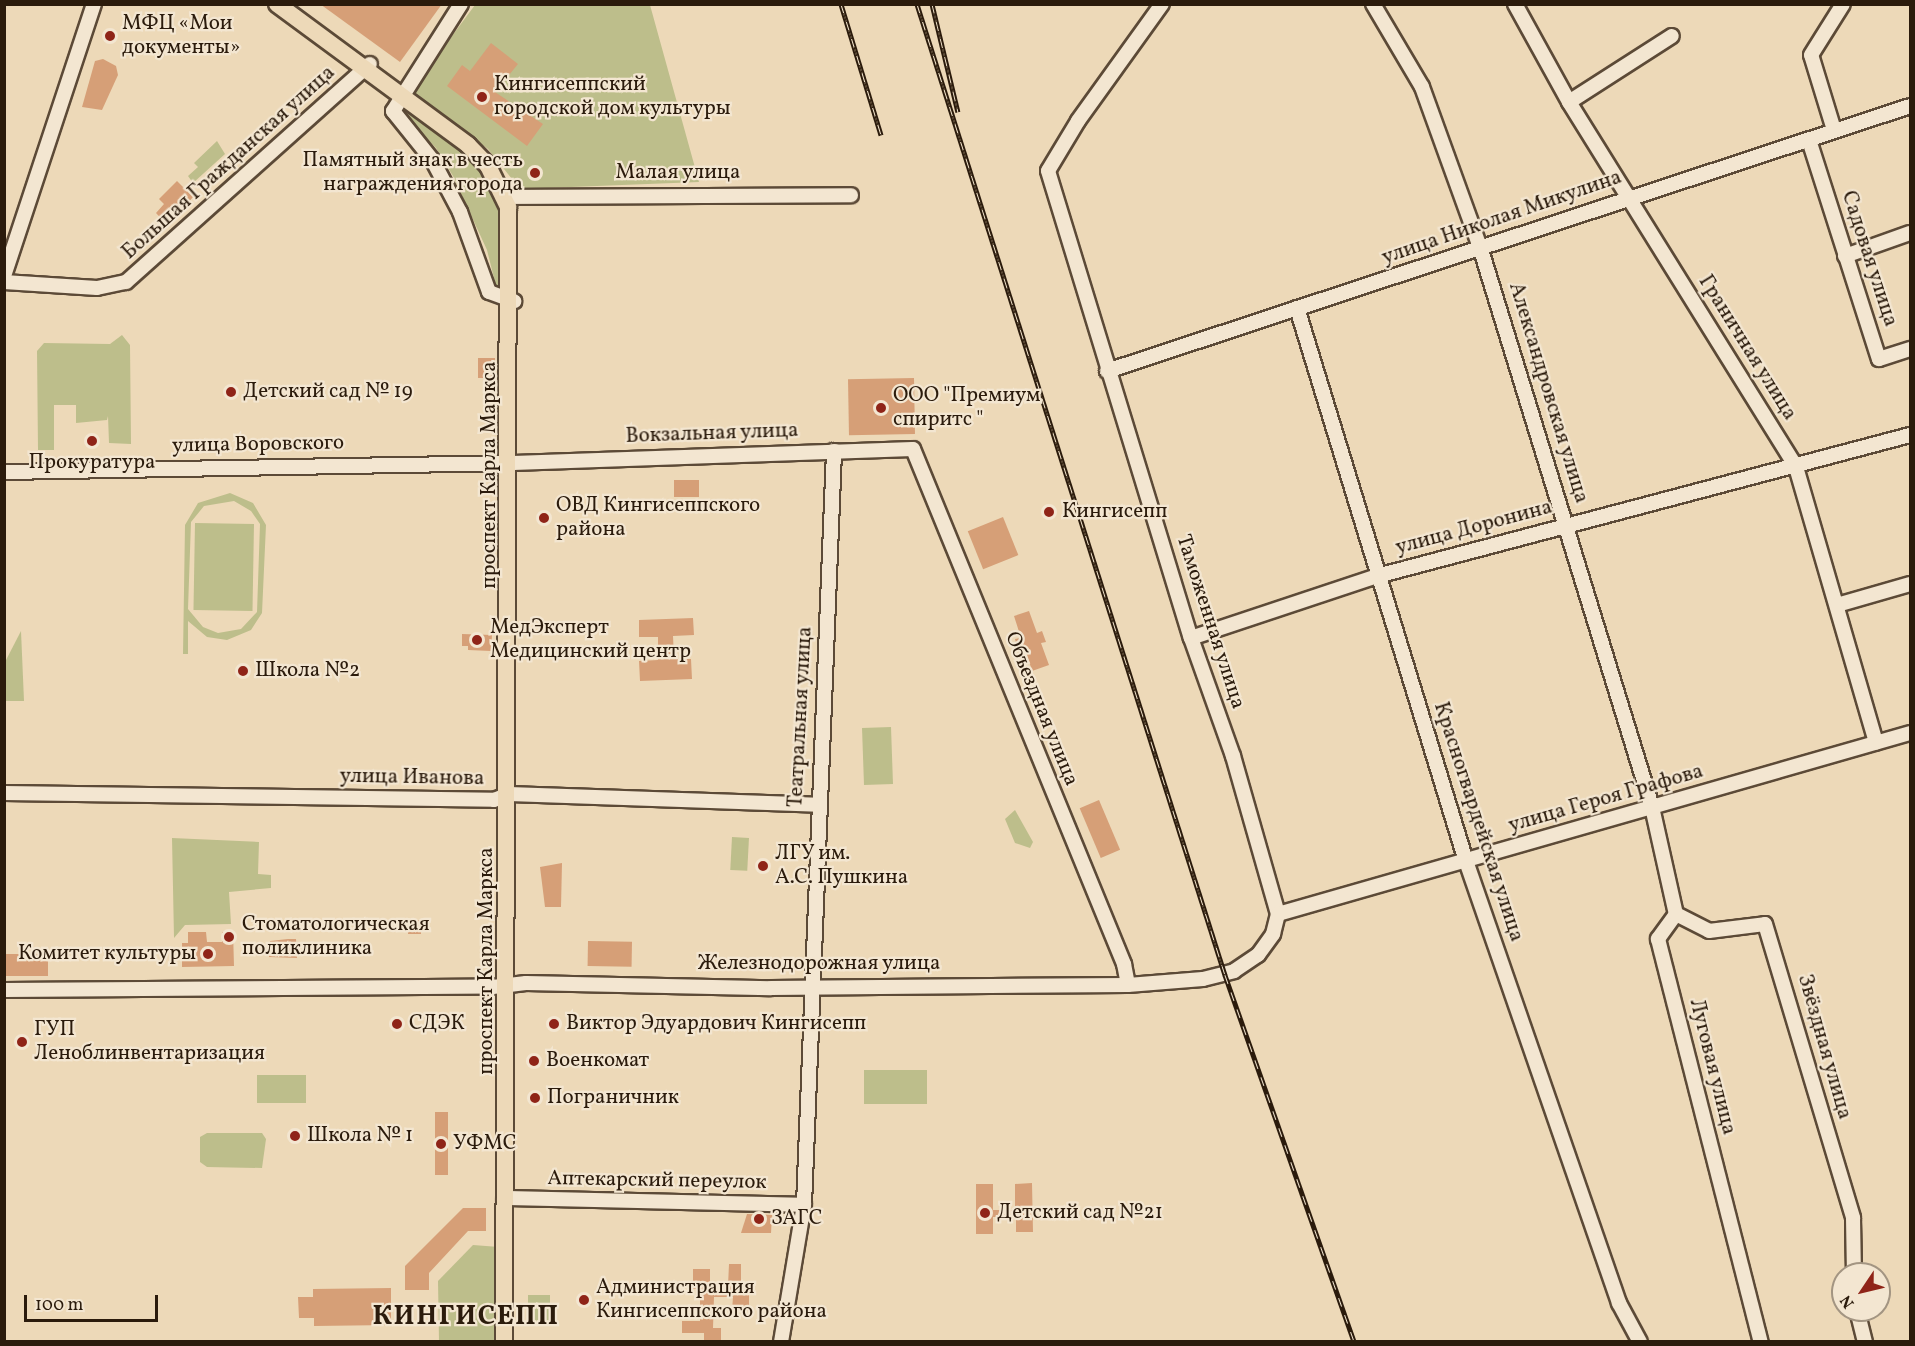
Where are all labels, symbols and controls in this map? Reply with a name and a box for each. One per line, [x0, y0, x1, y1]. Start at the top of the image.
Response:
place label: МФЦ «Мои документы» [122, 11, 240, 61]
marker: МФЦ «Мои документы» [103, 29, 117, 43]
street label: Большая Гражданская улица [117, 60, 341, 266]
place label: Кингисеппский городской дом культуры [494, 72, 731, 122]
marker: Кингисеппский городской дом культуры [475, 90, 489, 104]
place label: Памятный знак в честь награждения города [302, 148, 523, 198]
street label: Малая улица [615, 160, 741, 186]
street label: улица Николая Микулина [1379, 165, 1625, 271]
marker: Памятный знак в честь награждения города [528, 166, 542, 180]
street label: Садовая улица [1835, 188, 1903, 330]
street label: Граничная улица [1692, 270, 1802, 426]
street label: Александровская улица [1502, 279, 1594, 507]
street label: проспект Карла Маркса [477, 361, 503, 589]
place label: Детский сад № 19 [243, 379, 413, 405]
place label: ООО "Премиум спиритс " [893, 383, 1040, 433]
marker: Детский сад № 19 [224, 385, 238, 399]
marker: ООО "Премиум спиритс " [874, 401, 888, 415]
street label: Вокзальная улица [625, 418, 799, 450]
street label: улица Воровского [172, 431, 344, 459]
marker: Прокуратура [85, 434, 99, 448]
place label: Прокуратура [28, 450, 156, 476]
place label: ОВД Кингисеппского района [556, 493, 760, 543]
street label: улица Доронина [1393, 495, 1555, 561]
place label: Кингисепп [1062, 499, 1168, 525]
marker: Кингисепп [1040, 503, 1058, 521]
marker: ОВД Кингисеппского района [537, 511, 551, 525]
street label: Таможенная улица [1170, 531, 1250, 713]
place label: МедЭксперт Медицинский центр [490, 615, 691, 665]
street label: Театральная улица [784, 626, 818, 808]
street label: Объездная улица [998, 628, 1084, 790]
marker: МедЭксперт Медицинский центр [468, 631, 486, 649]
place label: Школа №2 [255, 658, 360, 684]
marker: Школа №2 [236, 664, 250, 678]
street label: Красногвардейская улица [1427, 699, 1529, 945]
street label: улица Героя Графова [1506, 759, 1706, 839]
street label: улица Иванова [339, 764, 485, 792]
place label: ЛГУ им. А.С. Пушкина [775, 841, 908, 891]
street label: проспект Карла Маркса [474, 847, 500, 1075]
marker: ЛГУ им. А.С. Пушкина [756, 859, 770, 873]
place label: Стоматологическая поликлиника [242, 912, 430, 962]
marker: Стоматологическая поликлиника [220, 928, 238, 946]
place label: Комитет культуры [18, 941, 196, 967]
marker: Комитет культуры [201, 947, 215, 961]
street label: Железнодорожная улица [697, 951, 941, 977]
street label: Звёздная улица [1791, 971, 1857, 1123]
street label: Луговая улица [1683, 996, 1741, 1138]
place label: СДЭК [409, 1011, 465, 1037]
place label: Виктор Эдуардович Кингисепп [566, 1011, 866, 1037]
place label: ГУП Леноблинвентаризация [34, 1017, 265, 1067]
marker: СДЭК [390, 1017, 404, 1031]
marker: Виктор Эдуардович Кингисепп [547, 1017, 561, 1031]
marker: ГУП Леноблинвентаризация [15, 1035, 29, 1049]
place label: Военкомат [546, 1048, 649, 1074]
marker: Военкомат [527, 1054, 541, 1068]
place label: Пограничник [547, 1085, 679, 1111]
marker: Пограничник [528, 1091, 542, 1105]
place label: Школа № 1 [307, 1123, 413, 1149]
marker: Школа № 1 [288, 1129, 302, 1143]
place label: УФМС [453, 1131, 516, 1157]
marker: УФМС [434, 1137, 448, 1151]
street label: Аптекарский переулок [547, 1166, 767, 1196]
place label: Детский сад №21 [997, 1200, 1163, 1226]
place label: ЗАГС [771, 1206, 822, 1232]
marker: Детский сад №21 [978, 1206, 992, 1220]
marker: ЗАГС [752, 1212, 766, 1226]
north arrow [1831, 1262, 1891, 1322]
place label: Администрация Кингисеппского района [596, 1275, 827, 1325]
scale bar [27, 1283, 160, 1321]
text: N [1836, 1290, 1860, 1312]
text: 100 m [35, 1293, 84, 1318]
marker: Администрация Кингисеппского района [577, 1293, 591, 1307]
district label: КИНГИСЕПП [372, 1302, 560, 1334]

